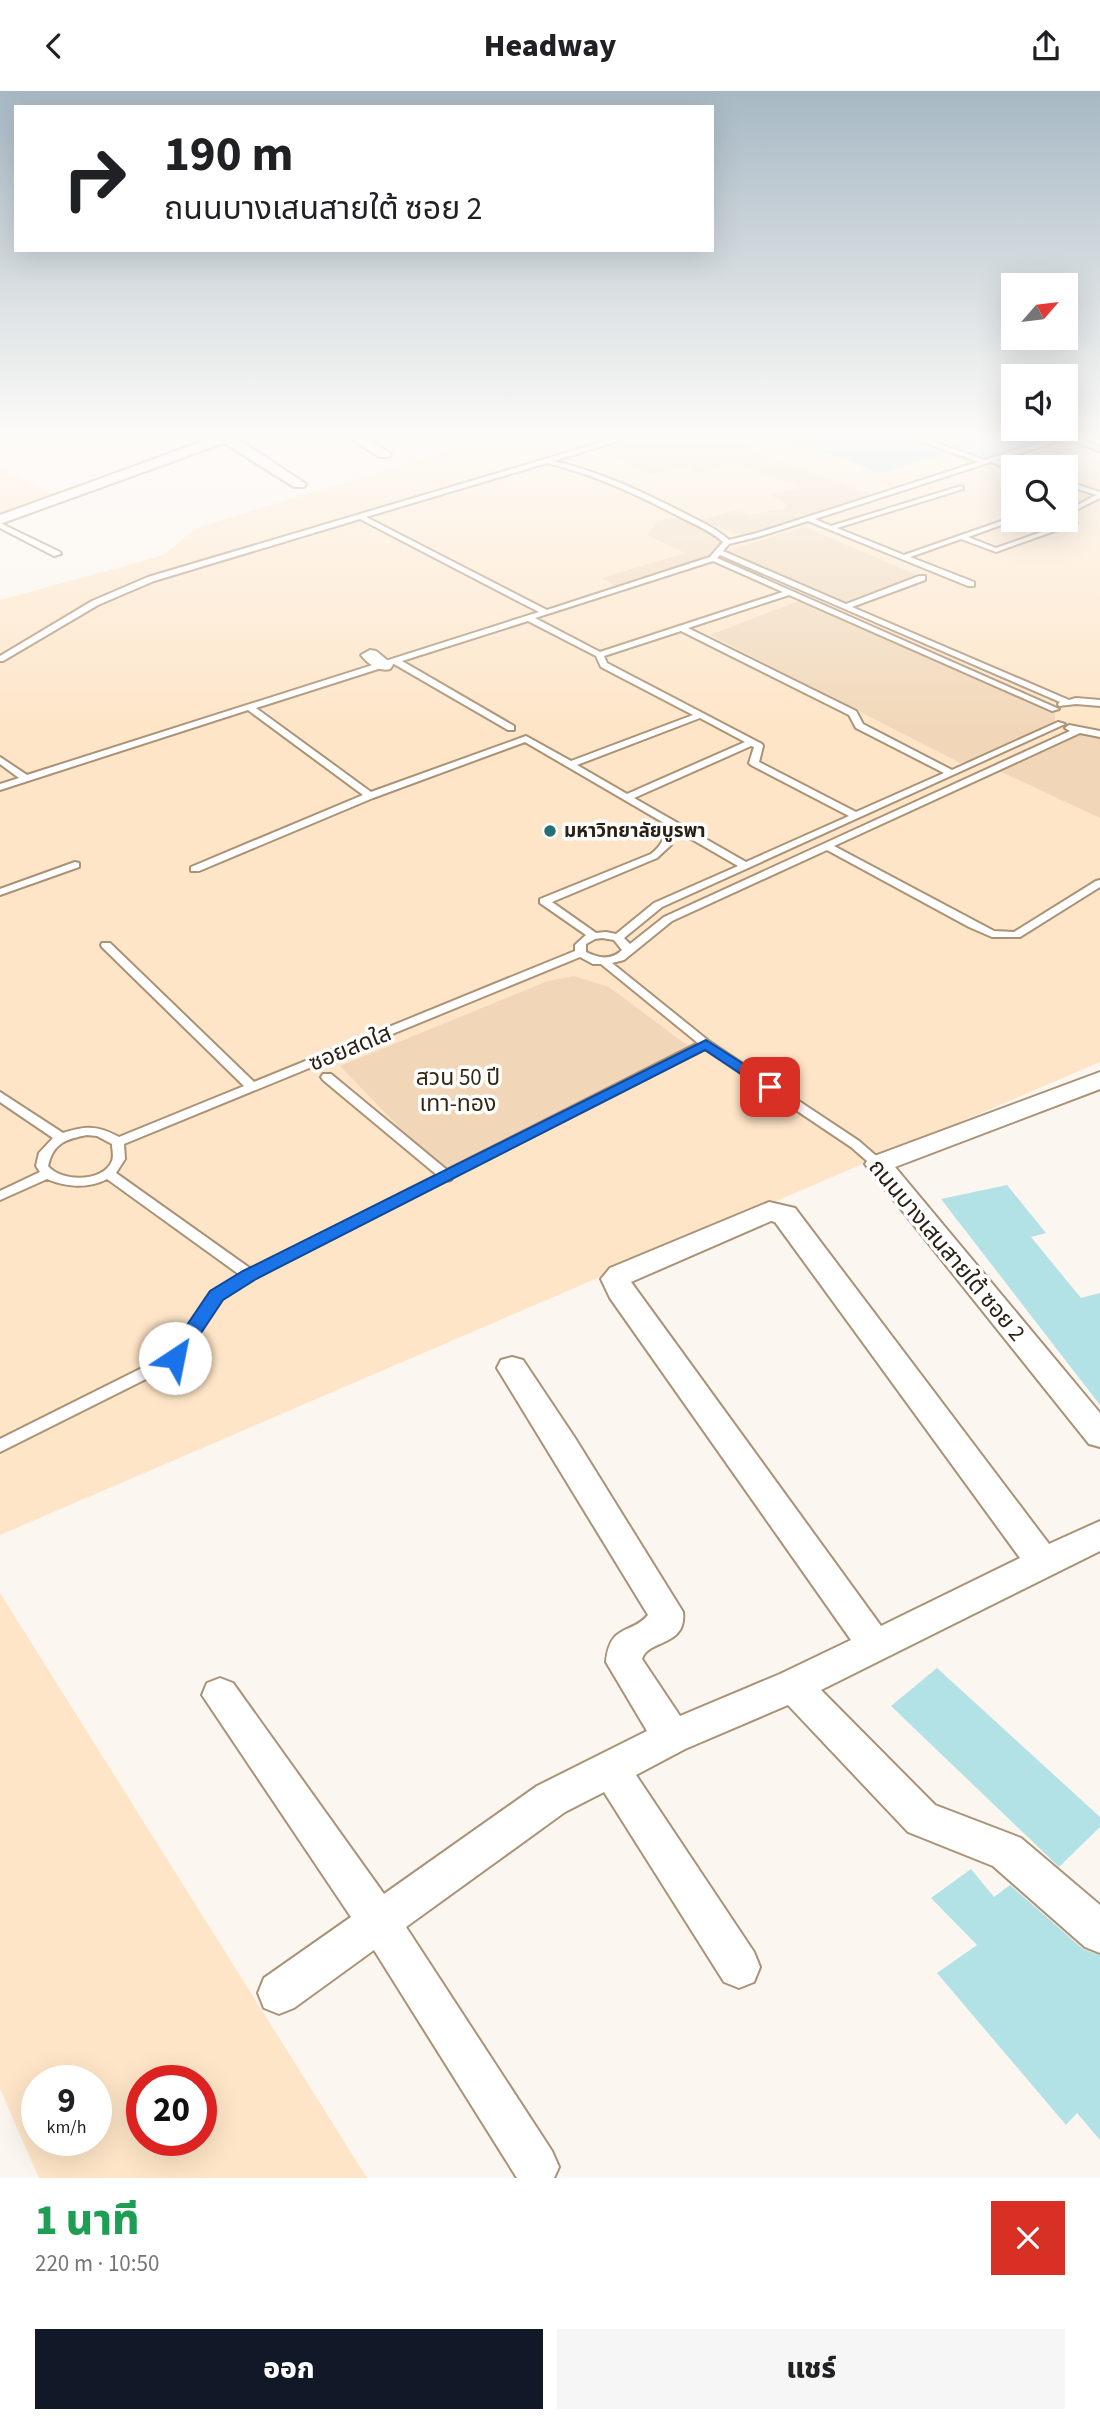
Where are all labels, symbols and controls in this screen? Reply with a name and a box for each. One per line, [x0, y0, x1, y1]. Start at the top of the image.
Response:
text: Headway [484, 23, 616, 69]
icon: back [35, 27, 73, 65]
icon: share [1027, 27, 1065, 65]
text: 190 m [164, 120, 293, 190]
icon: right [49, 133, 140, 224]
text: ถนนบางเสนสายใต้ ซอย 2 [164, 186, 483, 232]
north arrow [1001, 273, 1078, 350]
map controls [1001, 273, 1078, 532]
button: sound [1001, 364, 1078, 441]
button: search [1001, 455, 1078, 532]
place label: มหาวิทยาลัยบูรพา [564, 818, 706, 845]
marker: มหาวิทยาลัยบูรพา [542, 823, 558, 839]
street label: ซอยสดใส [304, 1016, 396, 1080]
pin [740, 1057, 800, 1117]
park label: สวน 50 ปี เทา-ทอง [416, 1061, 500, 1120]
icon: arrive [751, 1068, 789, 1106]
street label: ถนนบางเสนสายใต้ ซอย 2 [861, 1152, 1033, 1348]
position arrow [138, 1321, 212, 1395]
speed limit sign: 20 [126, 2065, 217, 2156]
text: 9 [57, 2076, 76, 2126]
text: km/h [47, 2115, 86, 2140]
text: 1 นาที [35, 2191, 140, 2251]
button: close [991, 2201, 1065, 2275]
text: 220 m · 10:50 [35, 2247, 159, 2280]
button: ออก [35, 2329, 543, 2409]
button: แชร์ [557, 2329, 1065, 2409]

